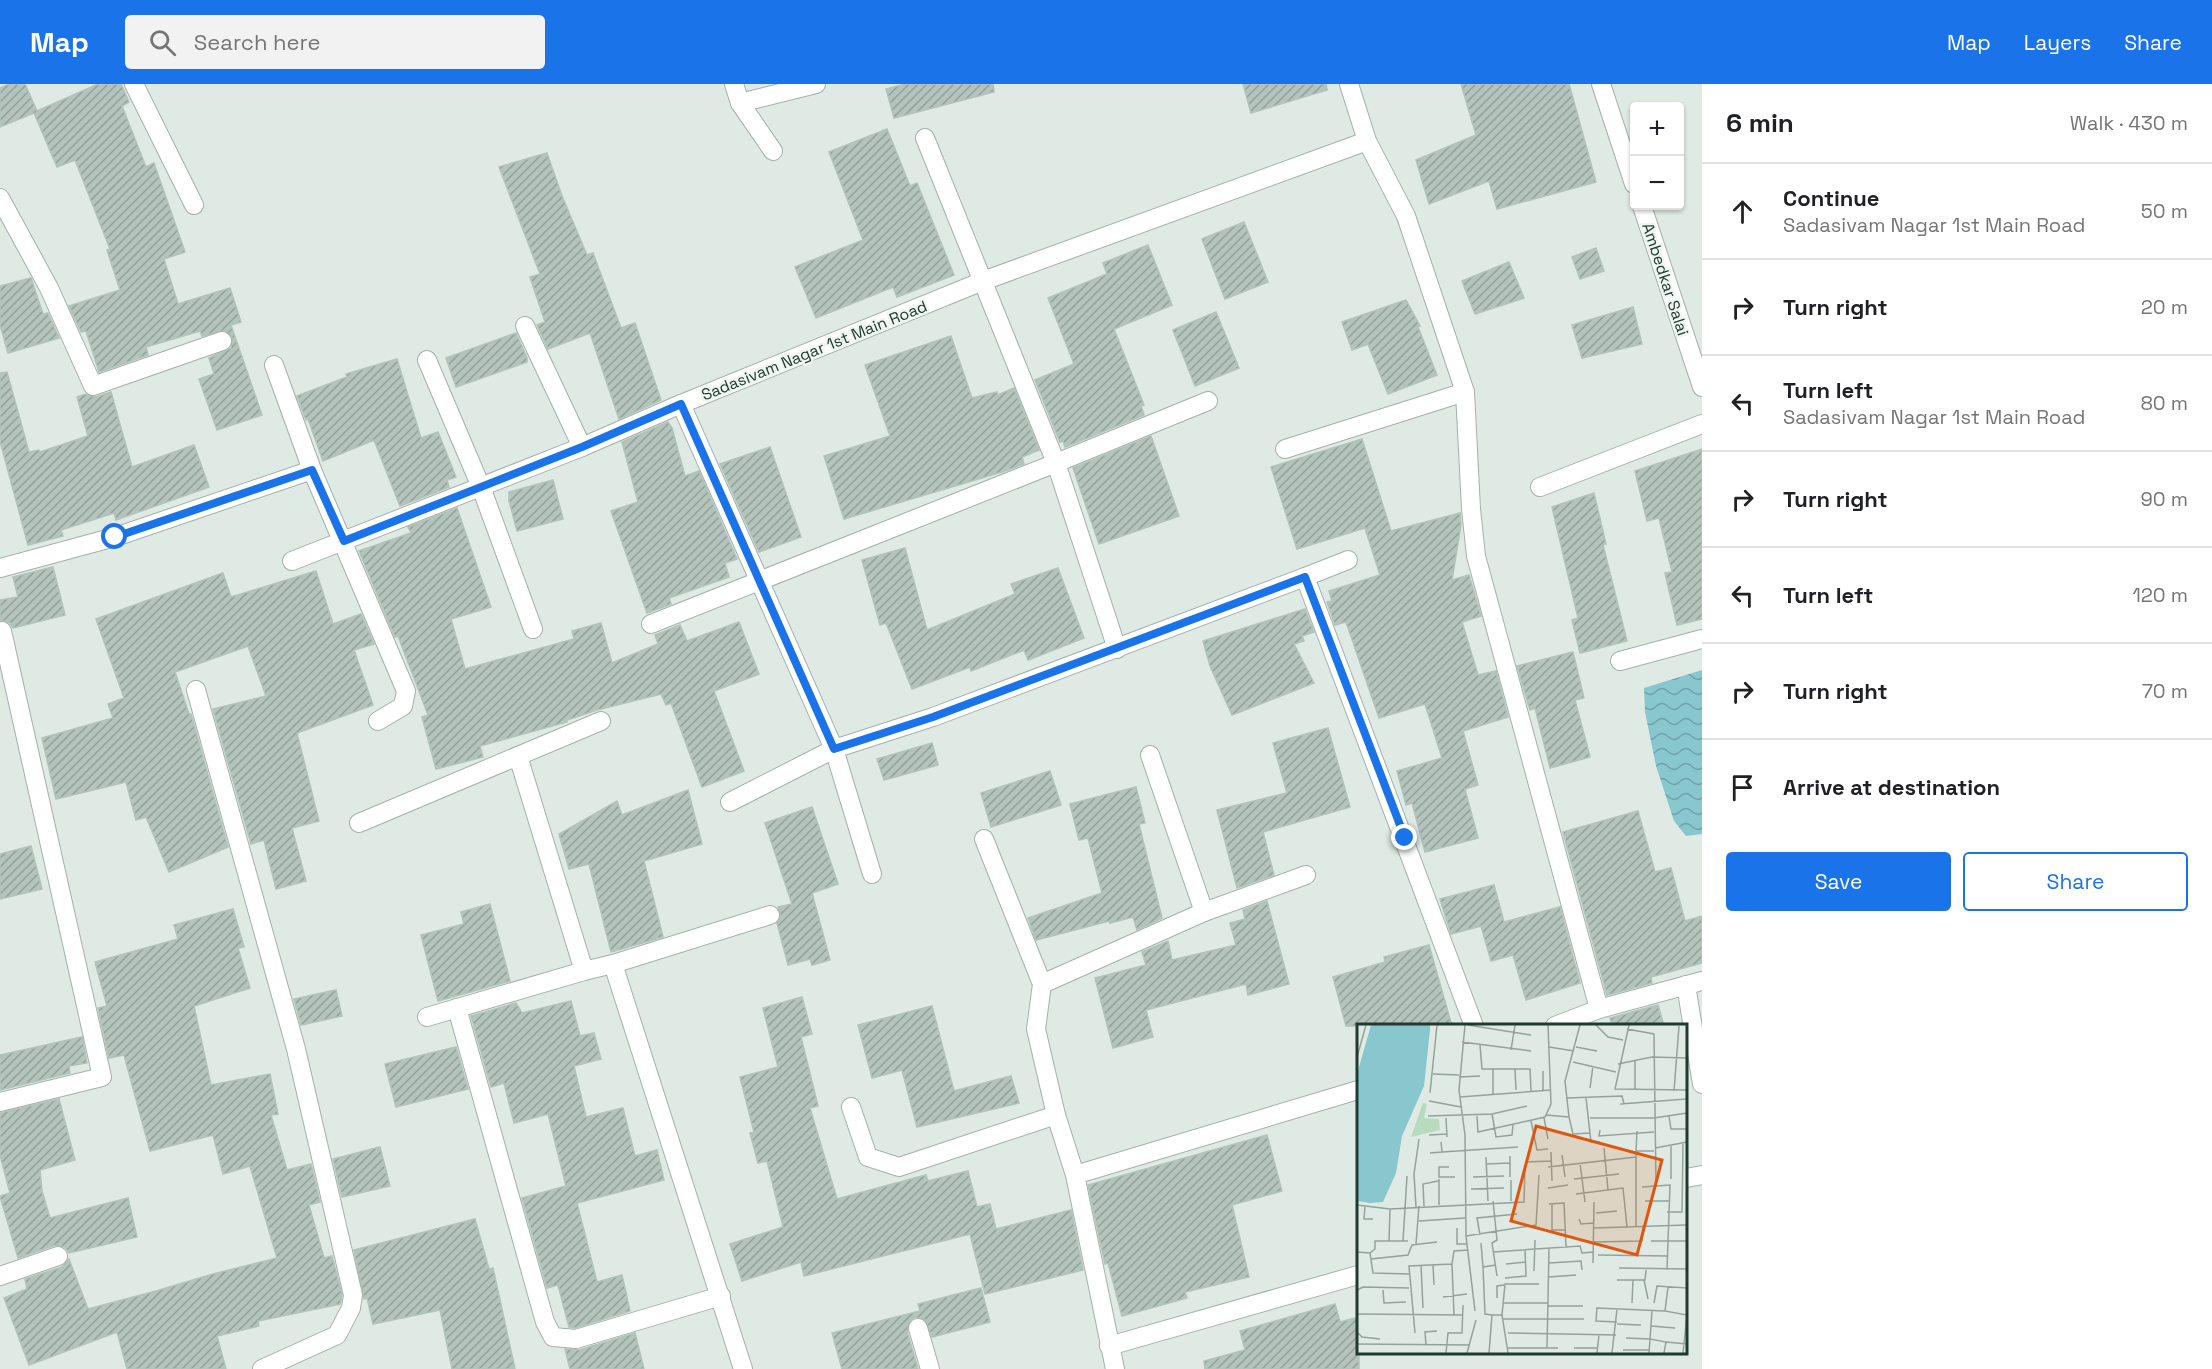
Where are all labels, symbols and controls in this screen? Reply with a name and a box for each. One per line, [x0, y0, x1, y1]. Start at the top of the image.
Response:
search box [125, 15, 545, 69]
text: Map [30, 24, 89, 60]
icon: search [146, 26, 179, 59]
text: Search here [194, 28, 321, 56]
text: Map [1947, 29, 1991, 56]
text: Layers [2024, 29, 2091, 56]
text: Share [2124, 29, 2182, 56]
map controls [1630, 102, 1684, 210]
button: + [1630, 102, 1684, 156]
text: 6 min [1726, 106, 1794, 140]
text: Walk · 430 m [2070, 110, 2188, 136]
button: − [1630, 156, 1684, 210]
text: Continue [1783, 184, 1879, 212]
icon: ahead [1726, 195, 1759, 228]
text: 50 m [2141, 198, 2188, 224]
text: Sadasivam Nagar 1st Main Road [1783, 212, 2085, 238]
street label: Ambedkar Salai [1637, 220, 1694, 338]
icon: right [1726, 291, 1759, 324]
text: Turn right [1783, 293, 1888, 321]
text: 20 m [2141, 294, 2188, 320]
street label: Sadasivam Nagar 1st Main Road [698, 295, 930, 405]
text: Turn left [1783, 376, 1873, 404]
icon: left [1726, 387, 1759, 420]
text: 80 m [2140, 390, 2188, 416]
text: Sadasivam Nagar 1st Main Road [1783, 404, 2085, 430]
icon: right [1726, 483, 1759, 516]
text: Turn right [1783, 485, 1888, 513]
text: 90 m [2141, 486, 2188, 512]
route start [101, 523, 127, 549]
icon: left [1726, 579, 1759, 612]
text: Turn left [1783, 581, 1873, 609]
text: 120 m [2132, 582, 2188, 608]
icon: right [1726, 675, 1759, 708]
text: Turn right [1783, 677, 1888, 705]
text: 70 m [2142, 678, 2188, 704]
icon: arrive [1726, 771, 1759, 804]
text: Arrive at destination [1783, 773, 2000, 801]
route end [1391, 824, 1417, 850]
button: Save [1726, 852, 1951, 911]
button: Share [1963, 852, 2188, 911]
inset map [1357, 1024, 1687, 1354]

